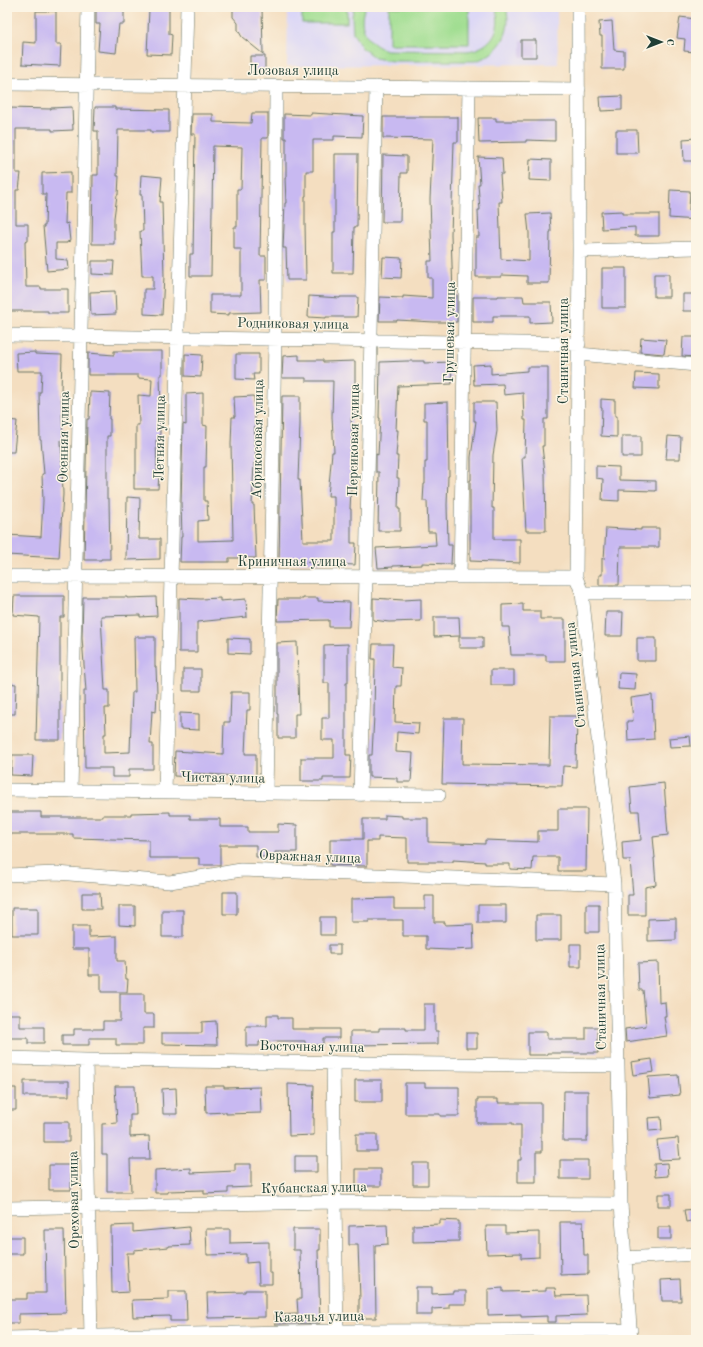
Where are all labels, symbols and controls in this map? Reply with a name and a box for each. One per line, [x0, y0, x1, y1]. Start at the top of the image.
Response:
north arrow [641, 22, 681, 62]
text: С [664, 38, 675, 46]
street label: Лозовая улица [247, 64, 339, 78]
street label: Грушевая улица [442, 281, 458, 383]
street label: Станичная улица [557, 298, 571, 404]
street label: Родниковая улица [237, 316, 349, 332]
street label: Абрикосовая улица [250, 379, 266, 499]
street label: Персиковая улица [346, 383, 362, 497]
street label: Осенняя улица [56, 391, 72, 483]
street label: Летняя улица [152, 395, 168, 481]
street label: Криничная улица [238, 555, 346, 569]
street label: Станичная улица [563, 621, 589, 729]
street label: Чистая улица [181, 770, 265, 786]
street label: Овражная улица [259, 848, 361, 866]
street label: Станичная улица [593, 943, 609, 1050]
street label: Восточная улица [259, 1039, 365, 1055]
street label: Ореховая улица [66, 1151, 82, 1249]
street label: Кубанская улица [261, 1180, 367, 1196]
street label: Казачья улица [274, 1309, 365, 1325]

